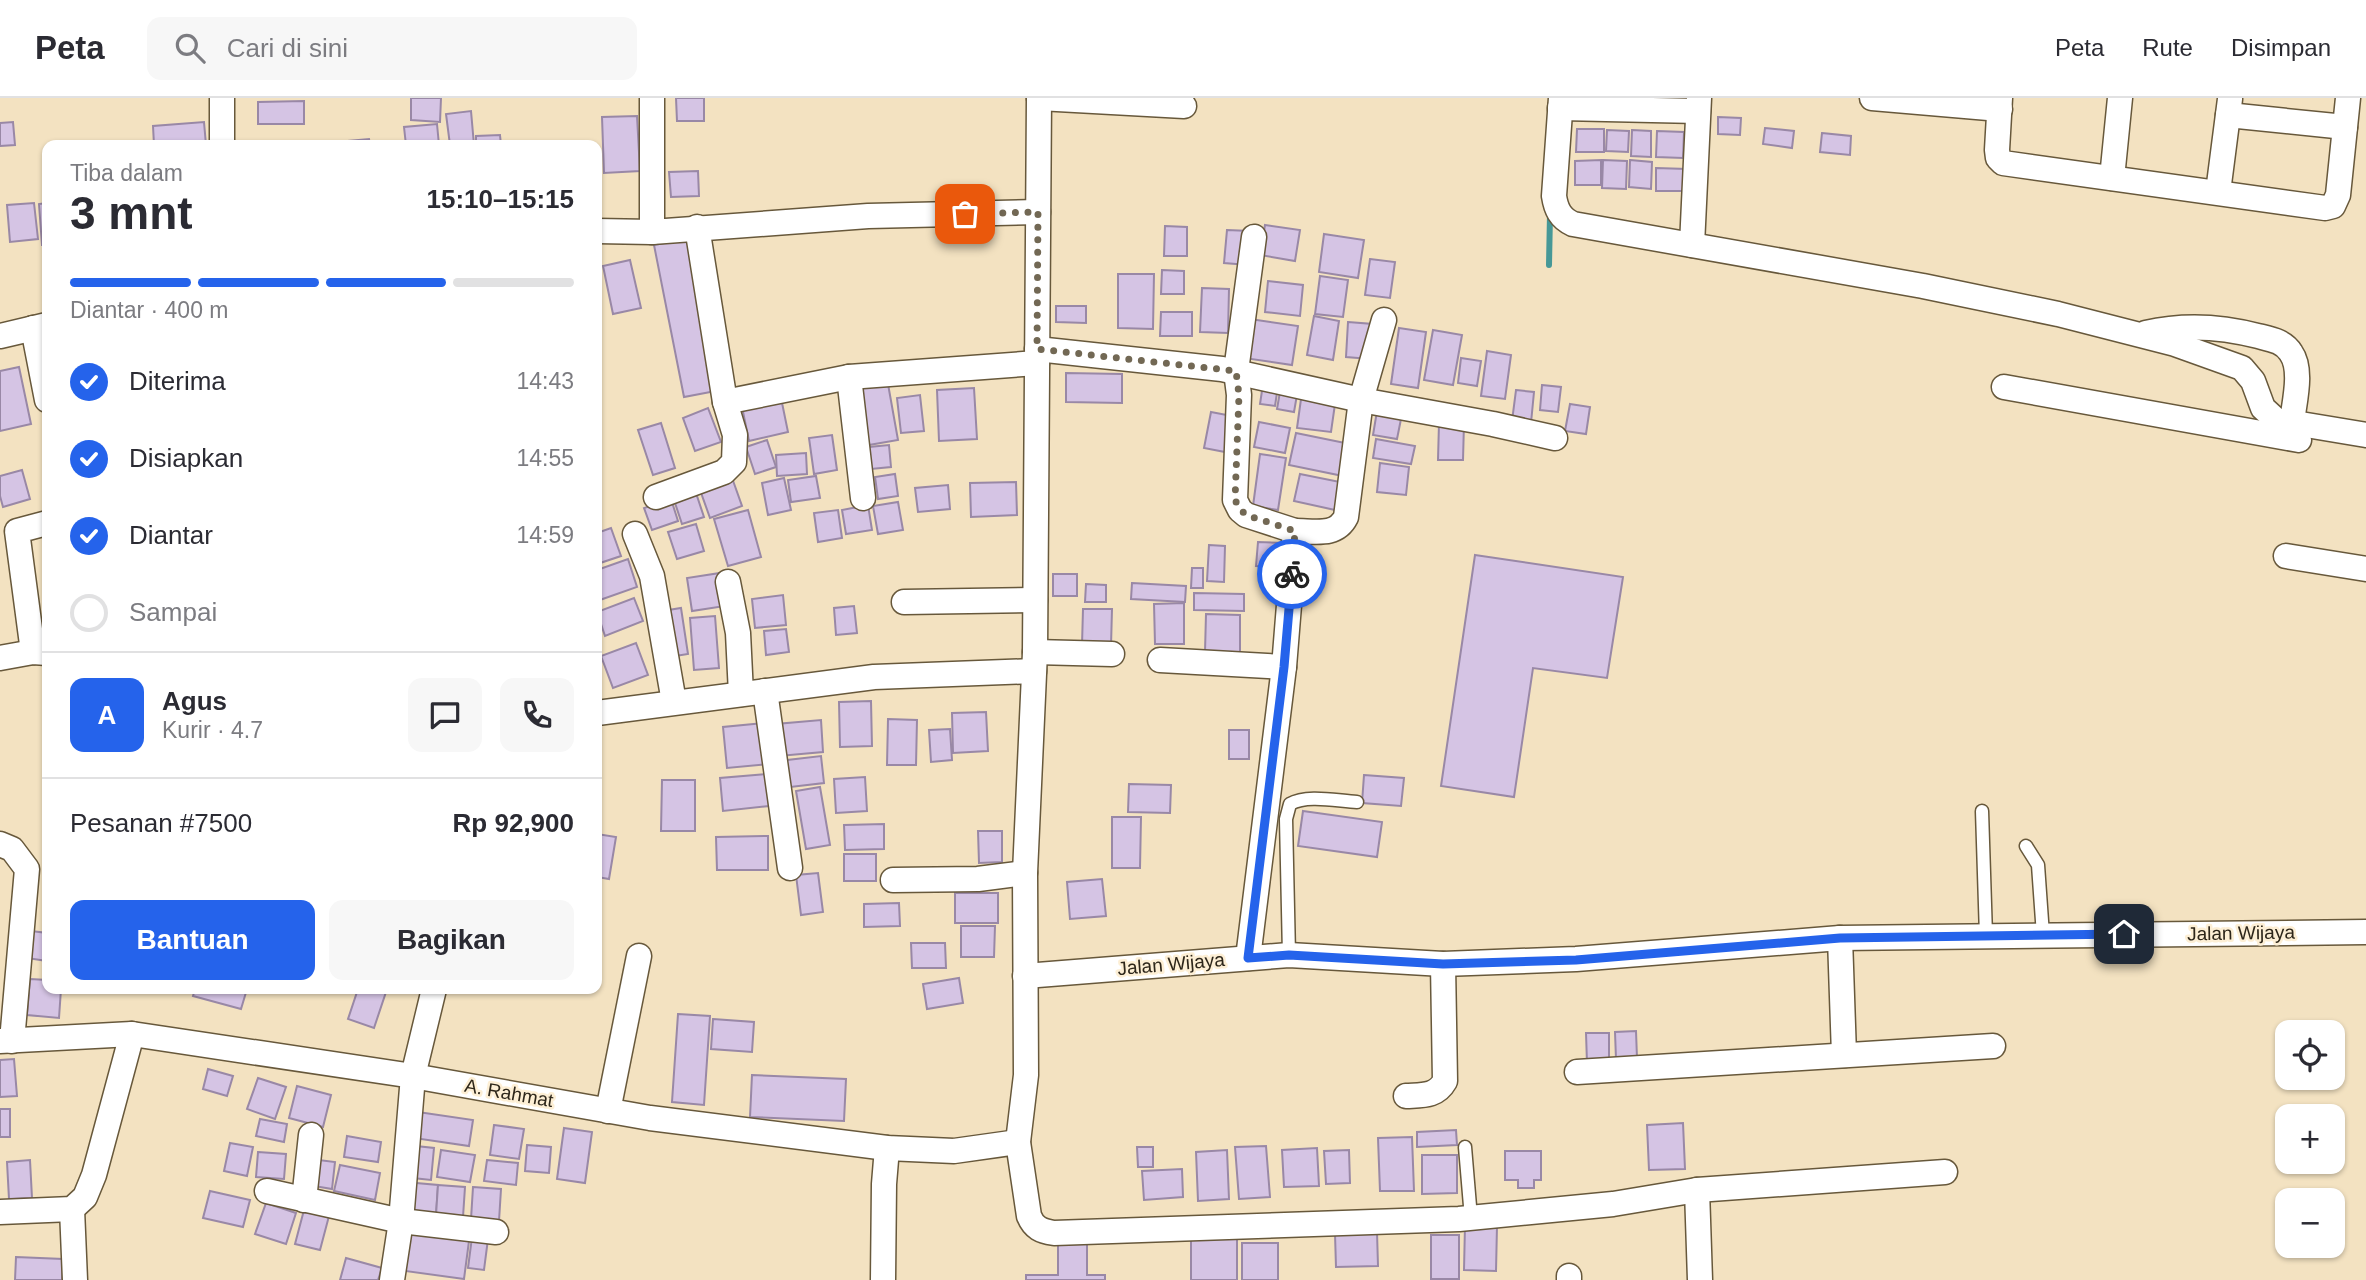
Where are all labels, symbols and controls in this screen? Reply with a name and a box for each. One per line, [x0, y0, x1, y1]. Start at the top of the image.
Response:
search box [147, 17, 637, 80]
text: Peta [35, 29, 105, 66]
icon: search [171, 29, 209, 67]
text: Cari di sini [227, 33, 348, 63]
text: Peta [2055, 34, 2104, 61]
text: Rute [2142, 34, 2193, 61]
text: Disimpan [2231, 34, 2331, 61]
text: Tiba dalam [70, 160, 183, 186]
text: 15:10–15:15 [427, 184, 574, 214]
pin [935, 184, 995, 244]
text: 3 mnt [70, 187, 193, 239]
icon: bag [946, 195, 984, 233]
text: Diantar · 400 m [70, 297, 229, 323]
icon: check [70, 363, 108, 401]
text: Diterima [129, 366, 226, 396]
text: 14:43 [516, 368, 574, 394]
icon: check [70, 440, 108, 478]
text: Disiapkan [129, 443, 243, 473]
text: 14:55 [516, 445, 574, 471]
icon: check [70, 517, 108, 555]
text: Diantar [129, 520, 213, 550]
text: 14:59 [516, 522, 574, 548]
courier [1257, 539, 1327, 609]
icon: bike [1273, 555, 1311, 593]
text: Sampai [129, 597, 217, 627]
button: chat [408, 678, 482, 752]
button: phone [500, 678, 574, 752]
text: Agus [162, 686, 227, 716]
text: A [98, 700, 116, 730]
text: Kurir · 4.7 [162, 717, 263, 743]
text: Pesanan #7500 [70, 808, 252, 838]
text: Rp 92,900 [453, 808, 574, 838]
button: Bantuan [70, 900, 315, 980]
button: Bagikan [329, 900, 574, 980]
pin [2094, 904, 2154, 964]
icon: home [2105, 915, 2143, 953]
street label: Jalan Wijaya [2187, 922, 2295, 944]
street label: Jalan Wijaya [1116, 949, 1226, 979]
map controls [2275, 1020, 2345, 1258]
button: locate [2275, 1020, 2345, 1090]
street label: A. Rahmat [463, 1075, 556, 1111]
button: + [2275, 1104, 2345, 1174]
button: − [2275, 1188, 2345, 1258]

